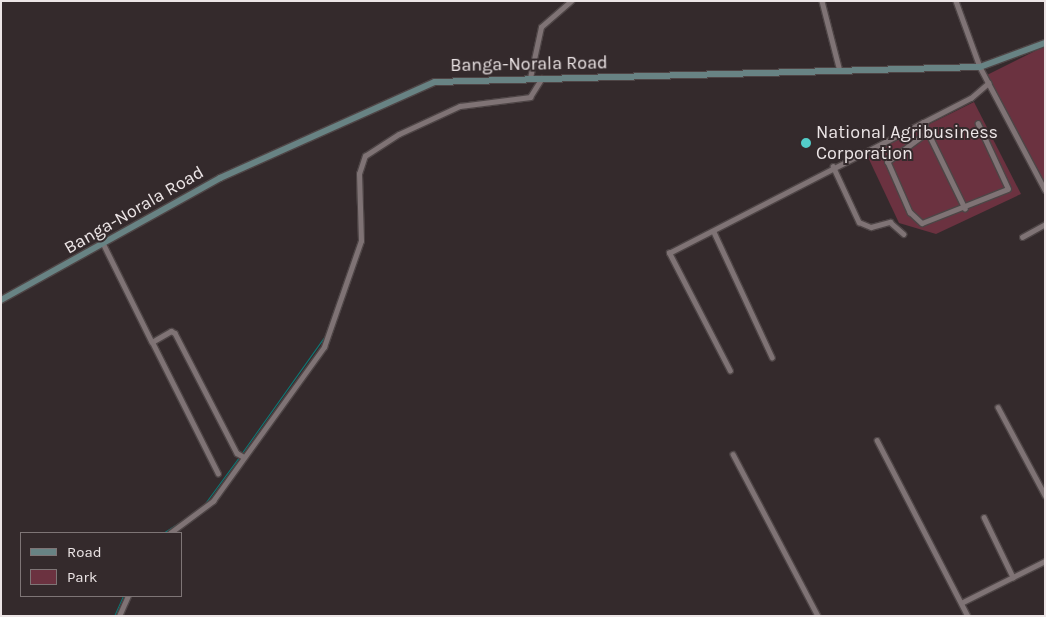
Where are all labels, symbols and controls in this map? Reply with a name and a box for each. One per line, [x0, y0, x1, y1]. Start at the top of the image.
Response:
street label: Banga-Norala Road [450, 52, 608, 76]
place label: National Agribusiness Corporation [816, 122, 998, 164]
marker: National Agribusiness Corporation [800, 137, 812, 149]
street label: Banga-Norala Road [60, 161, 208, 259]
legend [20, 532, 182, 597]
text: Road [67, 543, 102, 561]
text: Park [67, 568, 97, 586]

